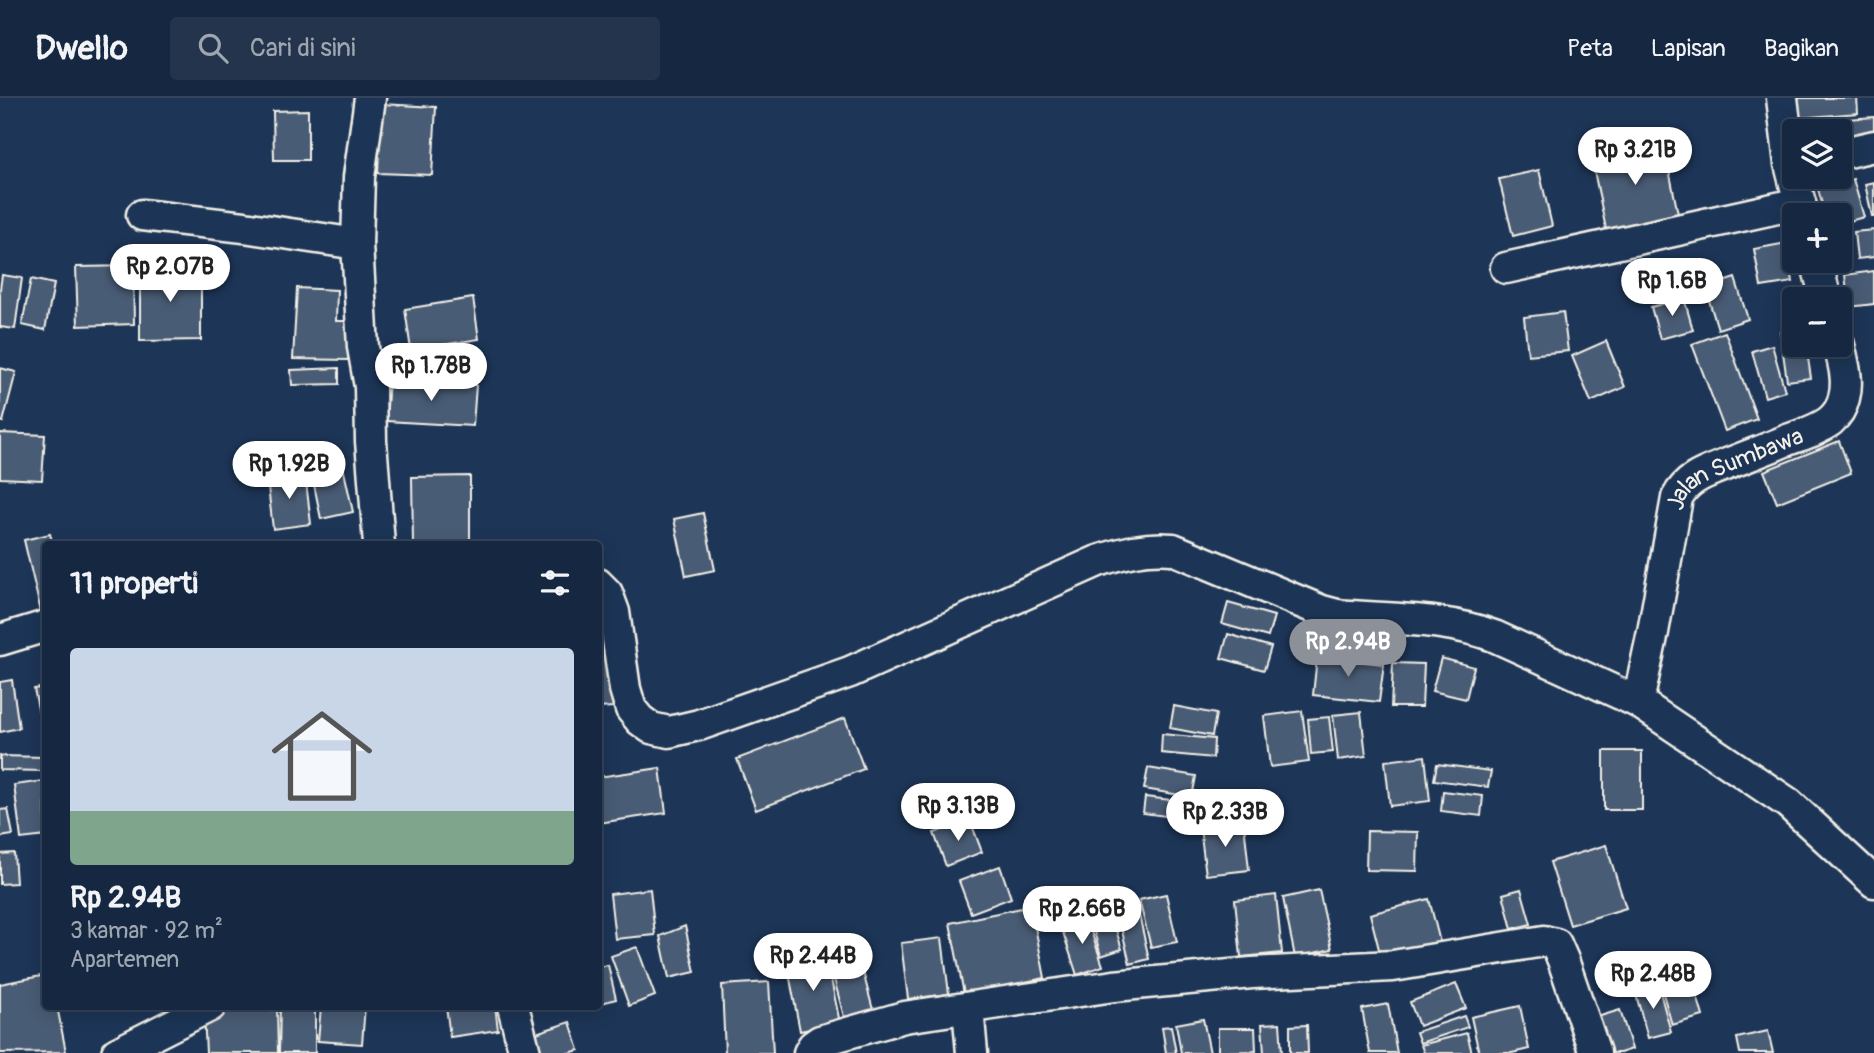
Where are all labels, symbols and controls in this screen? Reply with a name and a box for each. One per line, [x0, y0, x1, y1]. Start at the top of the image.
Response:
search box [170, 17, 660, 80]
text: Dwello [35, 28, 128, 69]
icon: search [194, 29, 232, 67]
text: Cari di sini [250, 32, 356, 64]
text: Peta [1567, 34, 1613, 63]
text: Lapisan [1651, 34, 1726, 63]
text: Bagikan [1764, 34, 1839, 63]
map controls [1782, 119, 1852, 357]
button: layers [1782, 119, 1852, 189]
pin: Rp 3.21B [1563, 127, 1707, 187]
text: Rp 3.21B [1594, 135, 1676, 164]
button: + [1782, 203, 1852, 273]
pin: Rp 2.07B [98, 244, 242, 304]
text: Rp 2.07B [126, 252, 214, 281]
pin: Rp 1.6B [1607, 258, 1737, 318]
text: Rp 1.6B [1637, 266, 1707, 295]
button: − [1782, 287, 1852, 357]
pin: Rp 1.78B [359, 344, 503, 403]
text: Rp 1.78B [391, 351, 471, 380]
street label: Jalan Sumbawa [1661, 422, 1807, 513]
pin: Rp 1.92B [217, 442, 361, 501]
text: Rp 1.92B [249, 449, 329, 478]
icon: filters [536, 564, 574, 602]
text: 11 properti [70, 565, 198, 602]
pin: Rp 2.94B [1276, 620, 1420, 679]
text: Rp 2.94B [1305, 627, 1391, 656]
icon: home [259, 693, 385, 819]
pin: Rp 3.13B [886, 784, 1030, 843]
pin: Rp 2.33B [1153, 790, 1297, 849]
text: Rp 3.13B [917, 791, 999, 820]
text: Rp 2.33B [1182, 797, 1268, 826]
text: Rp 2.94B [70, 879, 181, 916]
pin: Rp 2.66B [1010, 886, 1154, 946]
text: Rp 2.66B [1039, 894, 1125, 923]
text: 3 kamar · 92 m² [70, 916, 223, 945]
pin: Rp 2.44B [741, 934, 885, 993]
text: Rp 2.44B [770, 941, 856, 970]
text: Apartemen [70, 945, 179, 974]
pin: Rp 2.48B [1581, 951, 1725, 1011]
text: Rp 2.48B [1610, 959, 1696, 988]

